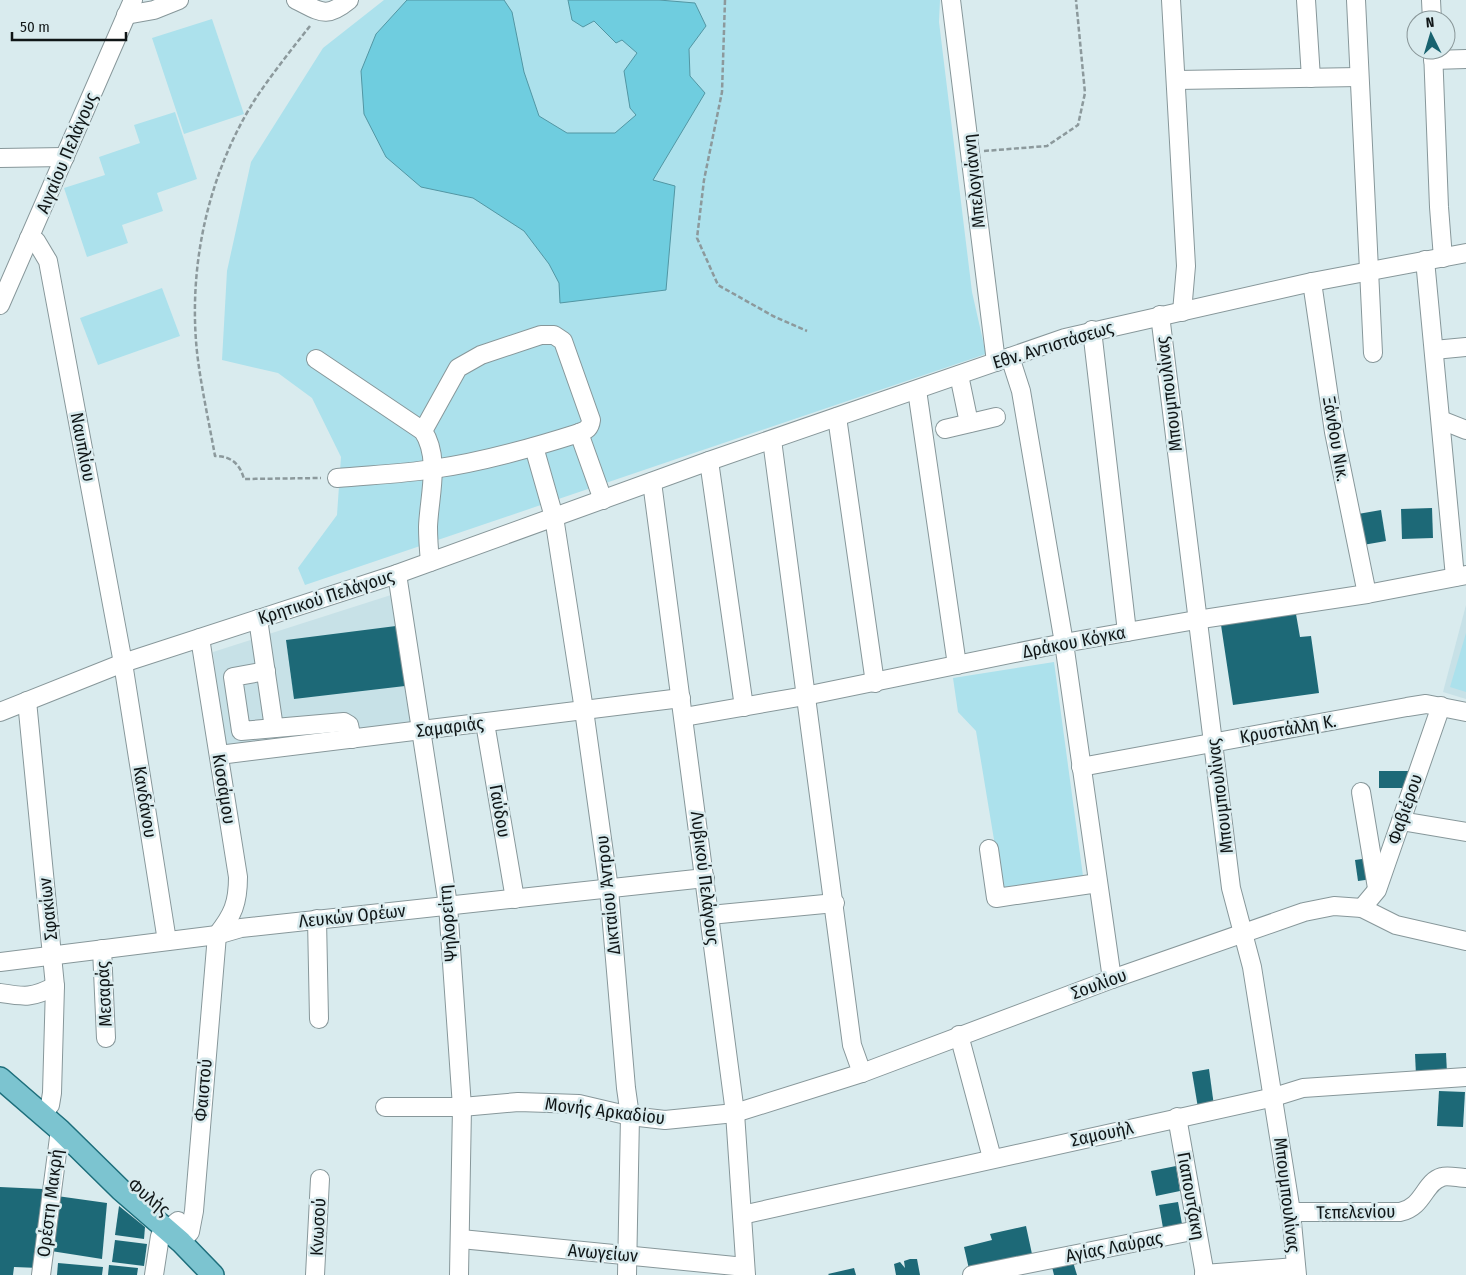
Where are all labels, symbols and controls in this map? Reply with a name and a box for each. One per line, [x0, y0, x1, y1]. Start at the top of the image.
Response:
scale bar [12, 10, 126, 42]
north arrow [1406, 10, 1456, 60]
text: N [1425, 14, 1435, 31]
text: 50 m [20, 18, 50, 36]
street label: Αιγαίου Πελάγους [32, 89, 102, 217]
street label: Μπελογιάννη [958, 133, 990, 229]
street label: Εθν. Αντιστάσεως [990, 316, 1116, 374]
street label: Μπουμπουλίνας [1151, 335, 1187, 453]
street label: Ξάνθου Νικ. [1318, 395, 1354, 483]
street label: Ναυπλίου [66, 410, 100, 484]
street label: Κρητικού Πελάγους [255, 565, 397, 629]
street label: Δράκου Κόγκα [1020, 621, 1128, 663]
street label: Κρυστάλλη Κ. [1238, 710, 1338, 748]
street label: Σαμαριάς [415, 712, 485, 742]
street label: Μπουμπουλίνας [1202, 737, 1238, 855]
street label: Κισσάμου [208, 752, 240, 826]
street label: Κανδάνου [128, 765, 162, 839]
street label: Φαβιέρου [1383, 771, 1427, 847]
street label: Γαύδου [485, 783, 515, 839]
street label: Λυβικού Πελάγους [686, 810, 724, 946]
street label: Δικταίου Άντρου [591, 834, 625, 956]
street label: Σφακίων [34, 876, 62, 941]
street label: Ψηλορείτη [434, 884, 462, 962]
street label: Λευκών Ορέων [297, 899, 407, 933]
street label: Μεσαράς [91, 960, 117, 1027]
street label: Σουλίου [1068, 964, 1130, 1004]
street label: Φαιστού [189, 1058, 217, 1122]
street label: Μονής Αρκαδίου [544, 1093, 666, 1129]
street label: Σαμουήλ [1069, 1116, 1136, 1151]
street label: Μπουμπουλίνας [1269, 1136, 1305, 1254]
street label: Ορέστη Μακρή [32, 1148, 68, 1258]
street label: Γιαπουτζακη [1172, 1150, 1210, 1242]
street label: Φυλής [124, 1174, 175, 1221]
street label: Κνωσού [305, 1197, 331, 1257]
street label: Τεπελενίου [1316, 1200, 1396, 1224]
street label: Αγίας Λαύρας [1064, 1227, 1165, 1267]
street label: Ανωγείων [567, 1239, 639, 1267]

